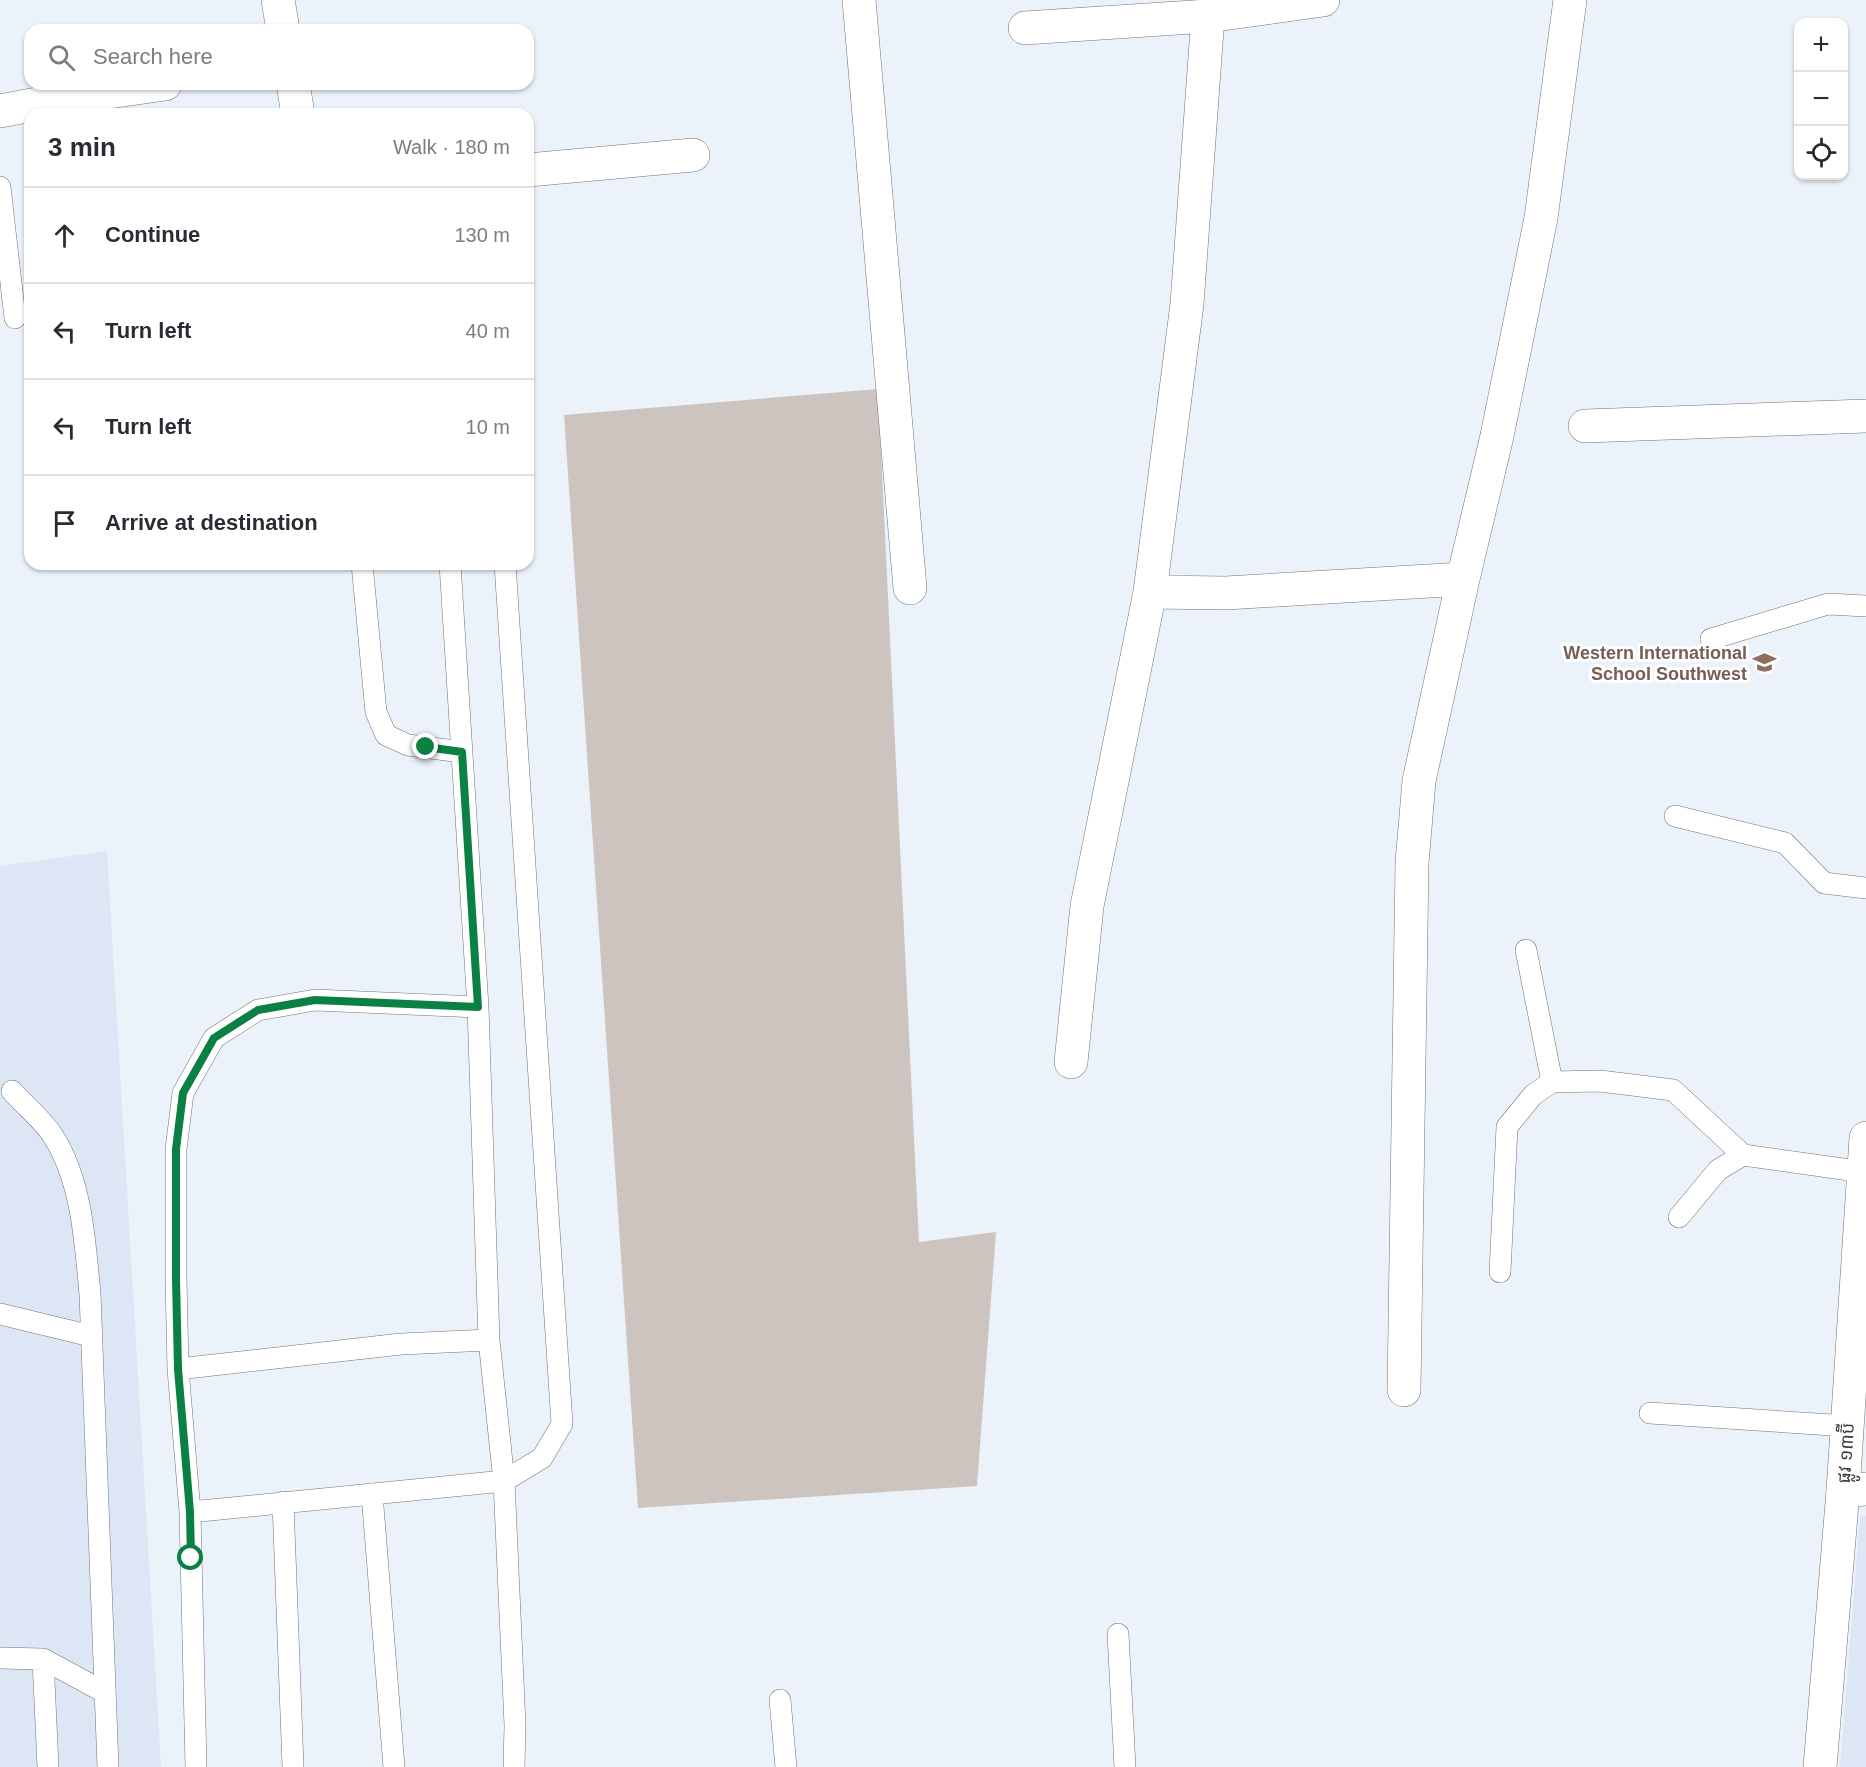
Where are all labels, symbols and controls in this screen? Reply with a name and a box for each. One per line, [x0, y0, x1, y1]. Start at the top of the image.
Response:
map controls [1794, 18, 1848, 180]
button: + [1794, 18, 1848, 72]
search box [24, 24, 534, 90]
icon: search [45, 41, 78, 74]
text: Search here [93, 44, 213, 69]
button: − [1794, 72, 1848, 126]
button: locate [1794, 126, 1848, 180]
text: 3 min [48, 132, 116, 162]
text: Walk · 180 m [393, 136, 510, 158]
icon: ahead [48, 219, 81, 252]
text: Continue [105, 222, 200, 247]
text: 130 m [454, 224, 510, 246]
icon: left [48, 315, 81, 348]
text: Turn left [105, 318, 191, 343]
text: 40 m [466, 320, 510, 342]
icon: left [48, 411, 81, 444]
text: Turn left [105, 414, 191, 439]
text: 10 m [466, 416, 510, 438]
icon: arrive [48, 507, 81, 540]
text: Arrive at destination [105, 510, 318, 535]
place label: Western International School Southwest [1563, 643, 1747, 684]
school or university icon: Western International School Southwest [1752, 650, 1778, 676]
route end [412, 733, 438, 759]
street label: ផ្លូវ ១៣ប៊ី [1831, 1422, 1864, 1484]
route start [177, 1544, 203, 1570]

